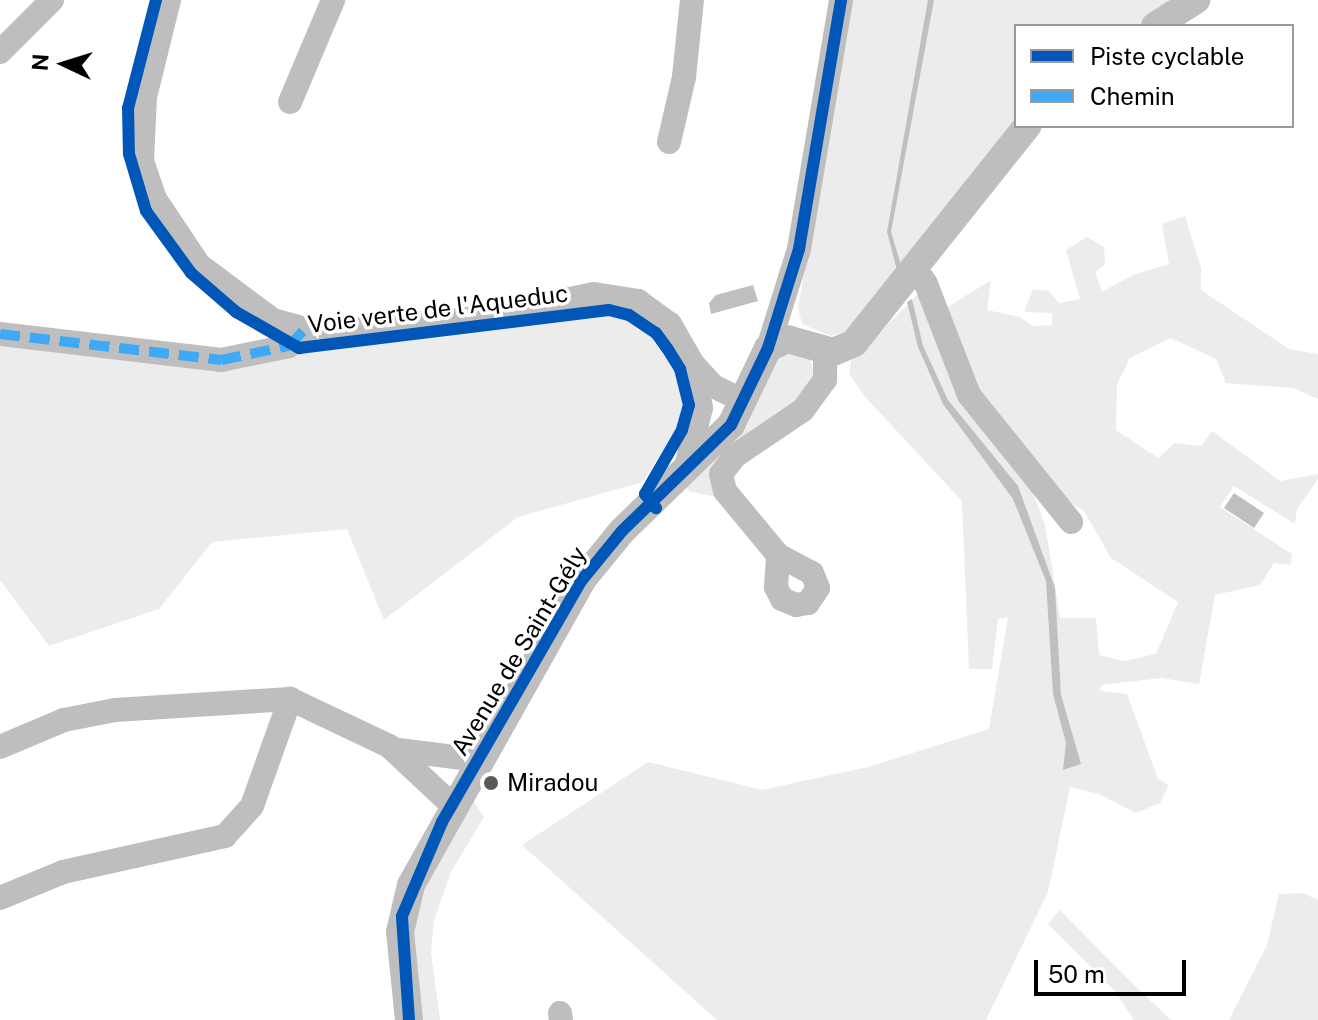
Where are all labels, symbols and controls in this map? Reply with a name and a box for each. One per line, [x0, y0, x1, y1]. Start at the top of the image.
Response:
north arrow [24, 24, 104, 104]
legend [1014, 24, 1294, 128]
text: Piste cyclable [1090, 42, 1244, 70]
text: N [26, 53, 54, 72]
text: Chemin [1090, 82, 1175, 110]
street label: Voie verte de l'Aqueduc [306, 279, 570, 339]
street label: Avenue de Saint-Gély [445, 541, 593, 761]
place label: Miradou [507, 769, 598, 797]
marker: Miradou [482, 774, 500, 792]
scale bar [1038, 944, 1190, 994]
text: 50 m [1048, 960, 1105, 988]

